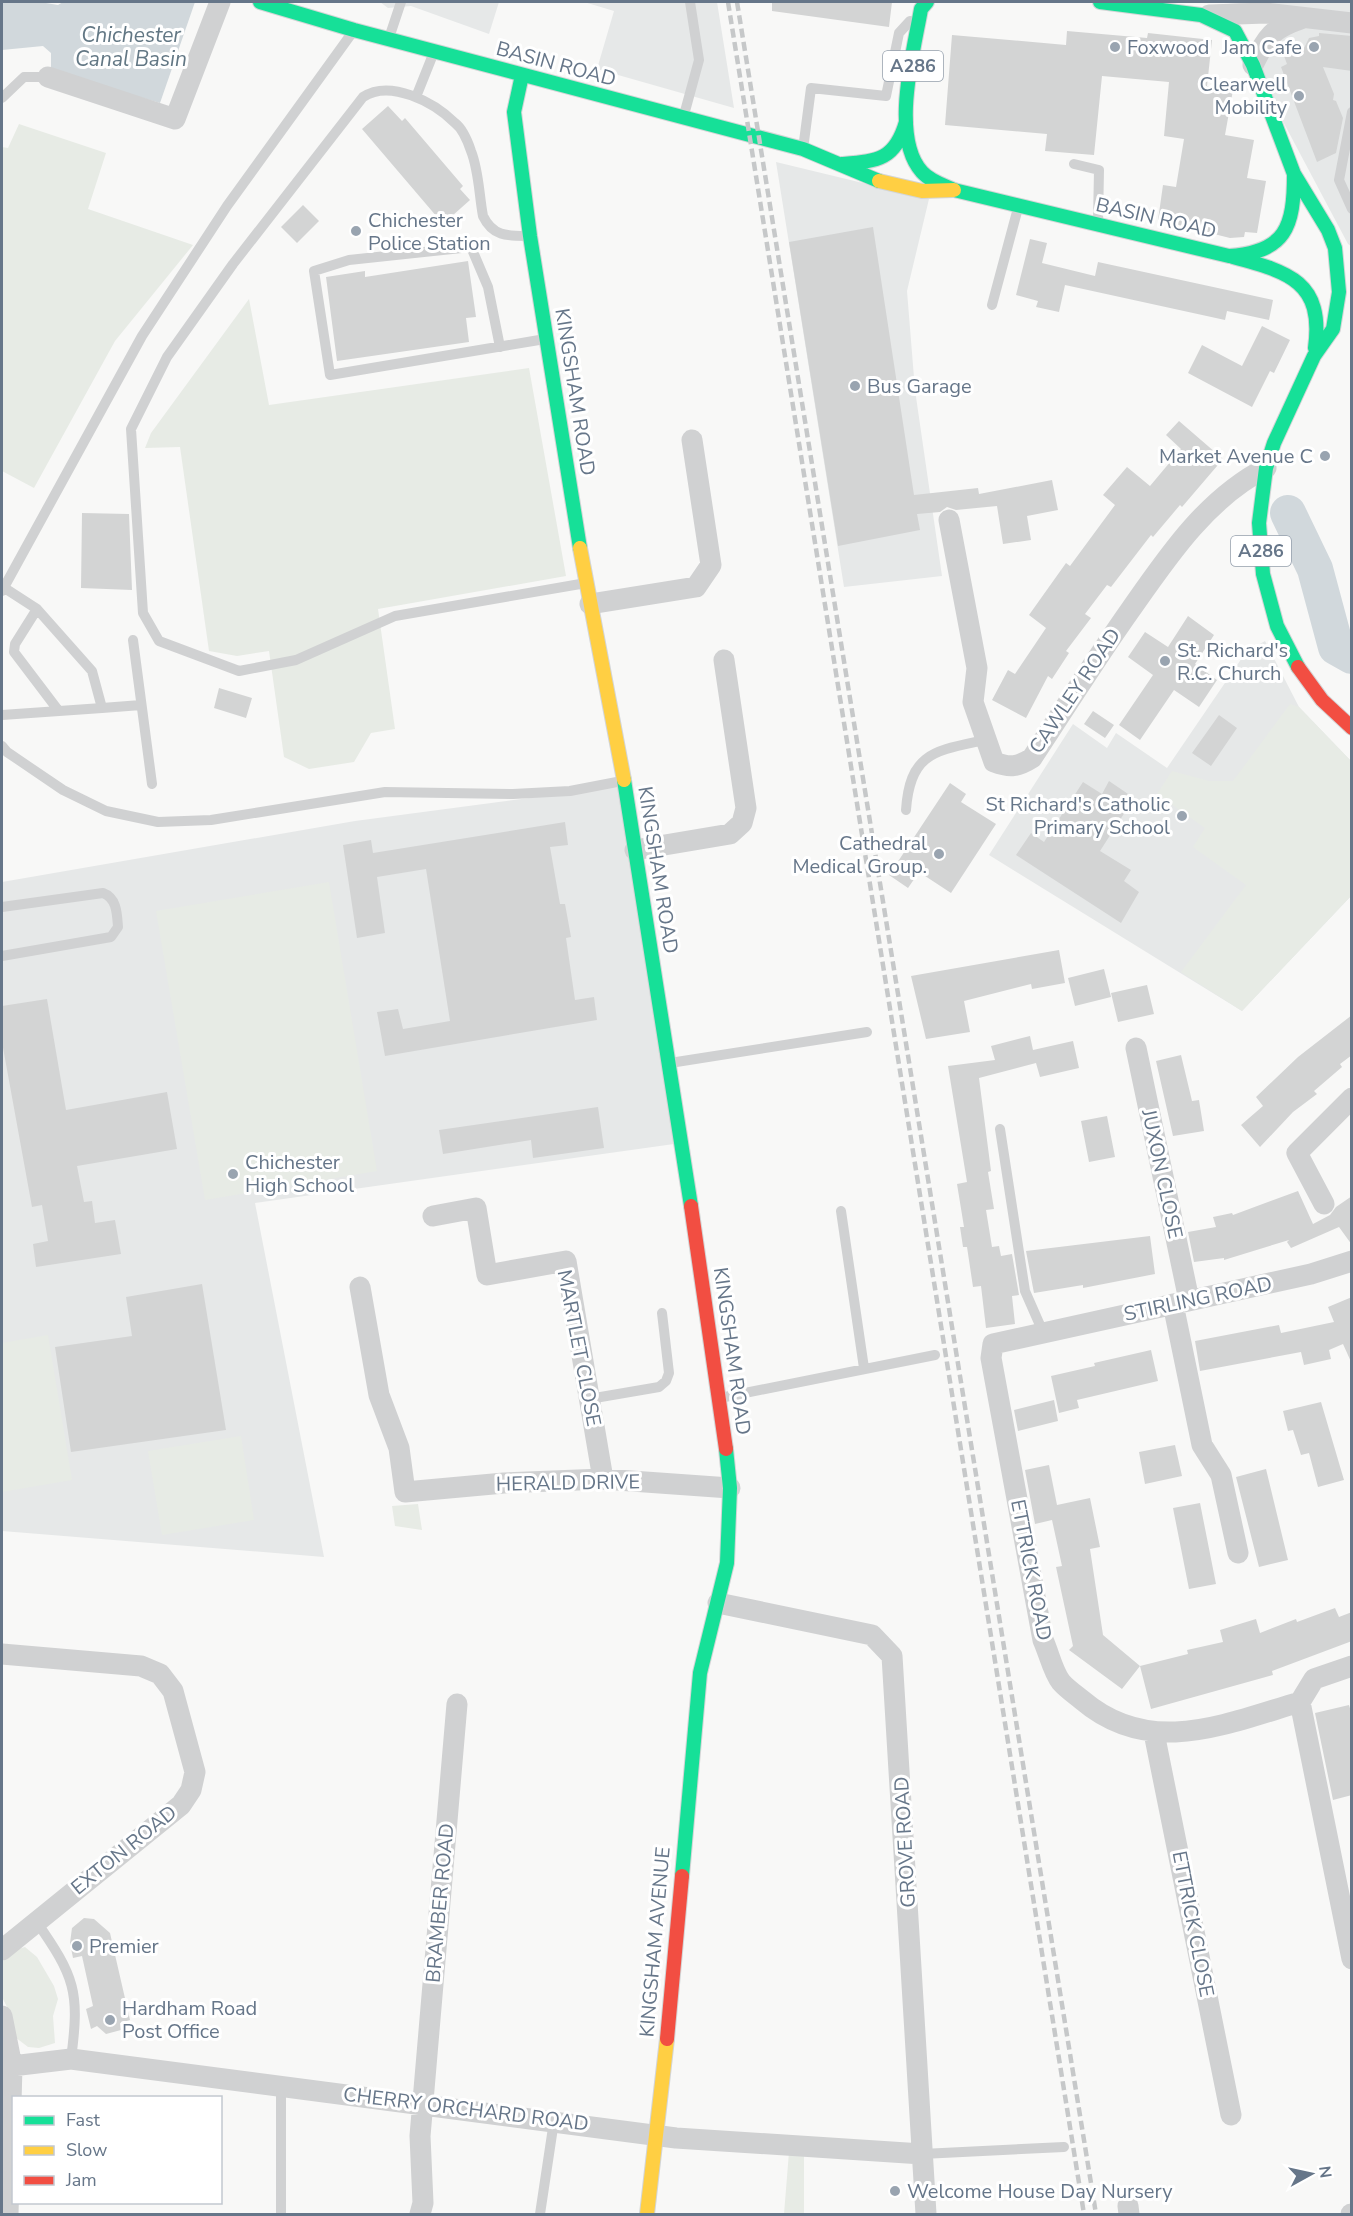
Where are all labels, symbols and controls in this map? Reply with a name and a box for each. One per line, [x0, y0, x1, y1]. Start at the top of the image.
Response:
water label: Chichester Canal Basin [75, 21, 187, 73]
place label: Foxwood [1127, 34, 1209, 61]
place label: Jam Cafe [1221, 34, 1302, 61]
street label: BASIN ROAD [493, 35, 619, 93]
marker: Foxwood [1108, 40, 1122, 54]
marker: Jam Cafe [1307, 40, 1321, 54]
road number: A286 [883, 51, 943, 81]
place label: Clearwell Mobility [1200, 71, 1288, 121]
marker: Clearwell Mobility [1292, 89, 1306, 103]
street label: BASIN ROAD [1093, 191, 1219, 245]
place label: Chichester Police Station [368, 207, 491, 257]
marker: Chichester Police Station [349, 224, 363, 238]
street label: KINGSHAM ROAD [548, 306, 602, 478]
place label: Bus Garage [867, 373, 972, 400]
marker: Bus Garage [848, 379, 862, 393]
place label: Market Avenue C [1159, 443, 1313, 470]
marker: Market Avenue C [1318, 449, 1332, 463]
road number: A286 [1231, 536, 1291, 566]
street label: CAWLEY ROAD [1023, 623, 1127, 759]
place label: St. Richard's R.C. Church [1177, 637, 1288, 687]
marker: St. Richard's R.C. Church [1158, 654, 1172, 668]
street label: KINGSHAM ROAD [631, 784, 685, 956]
place label: St Richard's Catholic Primary School [985, 791, 1170, 841]
marker: St Richard's Catholic Primary School [1175, 809, 1189, 823]
place label: Cathedral Medical Group. [792, 830, 927, 880]
marker: Cathedral Medical Group. [932, 847, 946, 861]
street label: JUXON CLOSE [1135, 1106, 1189, 1241]
place label: Chichester High School [245, 1149, 354, 1199]
marker: Chichester High School [226, 1167, 240, 1181]
street label: KINGSHAM ROAD [707, 1265, 757, 1437]
street label: MARTLET CLOSE [551, 1267, 607, 1429]
street label: STIRLING ROAD [1121, 1270, 1275, 1328]
street label: HERALD DRIVE [496, 1468, 640, 1498]
street label: ETTRICK ROAD [1004, 1497, 1058, 1643]
street label: GROVE ROAD [888, 1776, 922, 1908]
street label: EXTON ROAD [65, 1799, 183, 1901]
street label: BRAMBER ROAD [420, 1822, 460, 1984]
street label: KINGSHAM AVENUE [633, 1846, 677, 2038]
street label: ETTRICK CLOSE [1166, 1849, 1220, 1999]
place label: Premier [89, 1933, 159, 1960]
marker: Premier [70, 1939, 84, 1953]
place label: Hardham Road Post Office [122, 1995, 257, 2045]
marker: Hardham Road Post Office [103, 2013, 117, 2027]
street label: CHERRY ORCHARD ROAD [342, 2081, 590, 2137]
legend [12, 2096, 222, 2204]
text: Fast [66, 2108, 101, 2132]
text: Slow [66, 2138, 107, 2162]
north arrow [1281, 2144, 1341, 2204]
text: N [1313, 2165, 1337, 2180]
text: Jam [65, 2168, 97, 2192]
place label: Welcome House Day Nursery [907, 2178, 1173, 2205]
marker: Welcome House Day Nursery [888, 2184, 902, 2198]

